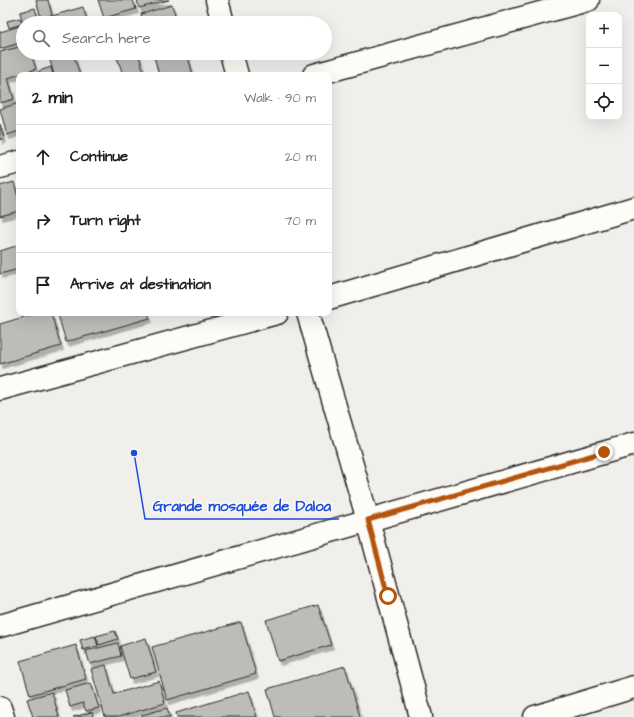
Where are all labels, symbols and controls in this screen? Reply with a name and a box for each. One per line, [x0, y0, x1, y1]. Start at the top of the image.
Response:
map controls [586, 12, 622, 120]
button: + [586, 12, 622, 48]
search box [16, 16, 332, 60]
icon: search [30, 27, 52, 49]
text: Search here [62, 28, 151, 49]
button: − [586, 48, 622, 84]
button: locate [586, 84, 622, 120]
text: 2 min [32, 86, 73, 110]
text: Walk · 90 m [244, 89, 316, 107]
icon: ahead [32, 146, 54, 168]
text: Continue [70, 146, 128, 167]
text: 20 m [285, 148, 316, 166]
icon: right [32, 210, 54, 232]
text: Turn right [70, 210, 141, 231]
text: 70 m [284, 212, 316, 230]
icon: arrive [32, 274, 54, 296]
text: Arrive at destination [70, 274, 211, 295]
route end [595, 443, 613, 461]
callout: Grande mosquée de Daloa [145, 492, 339, 519]
text: Grande mosquée de Daloa [153, 496, 332, 517]
route start [379, 587, 397, 605]

